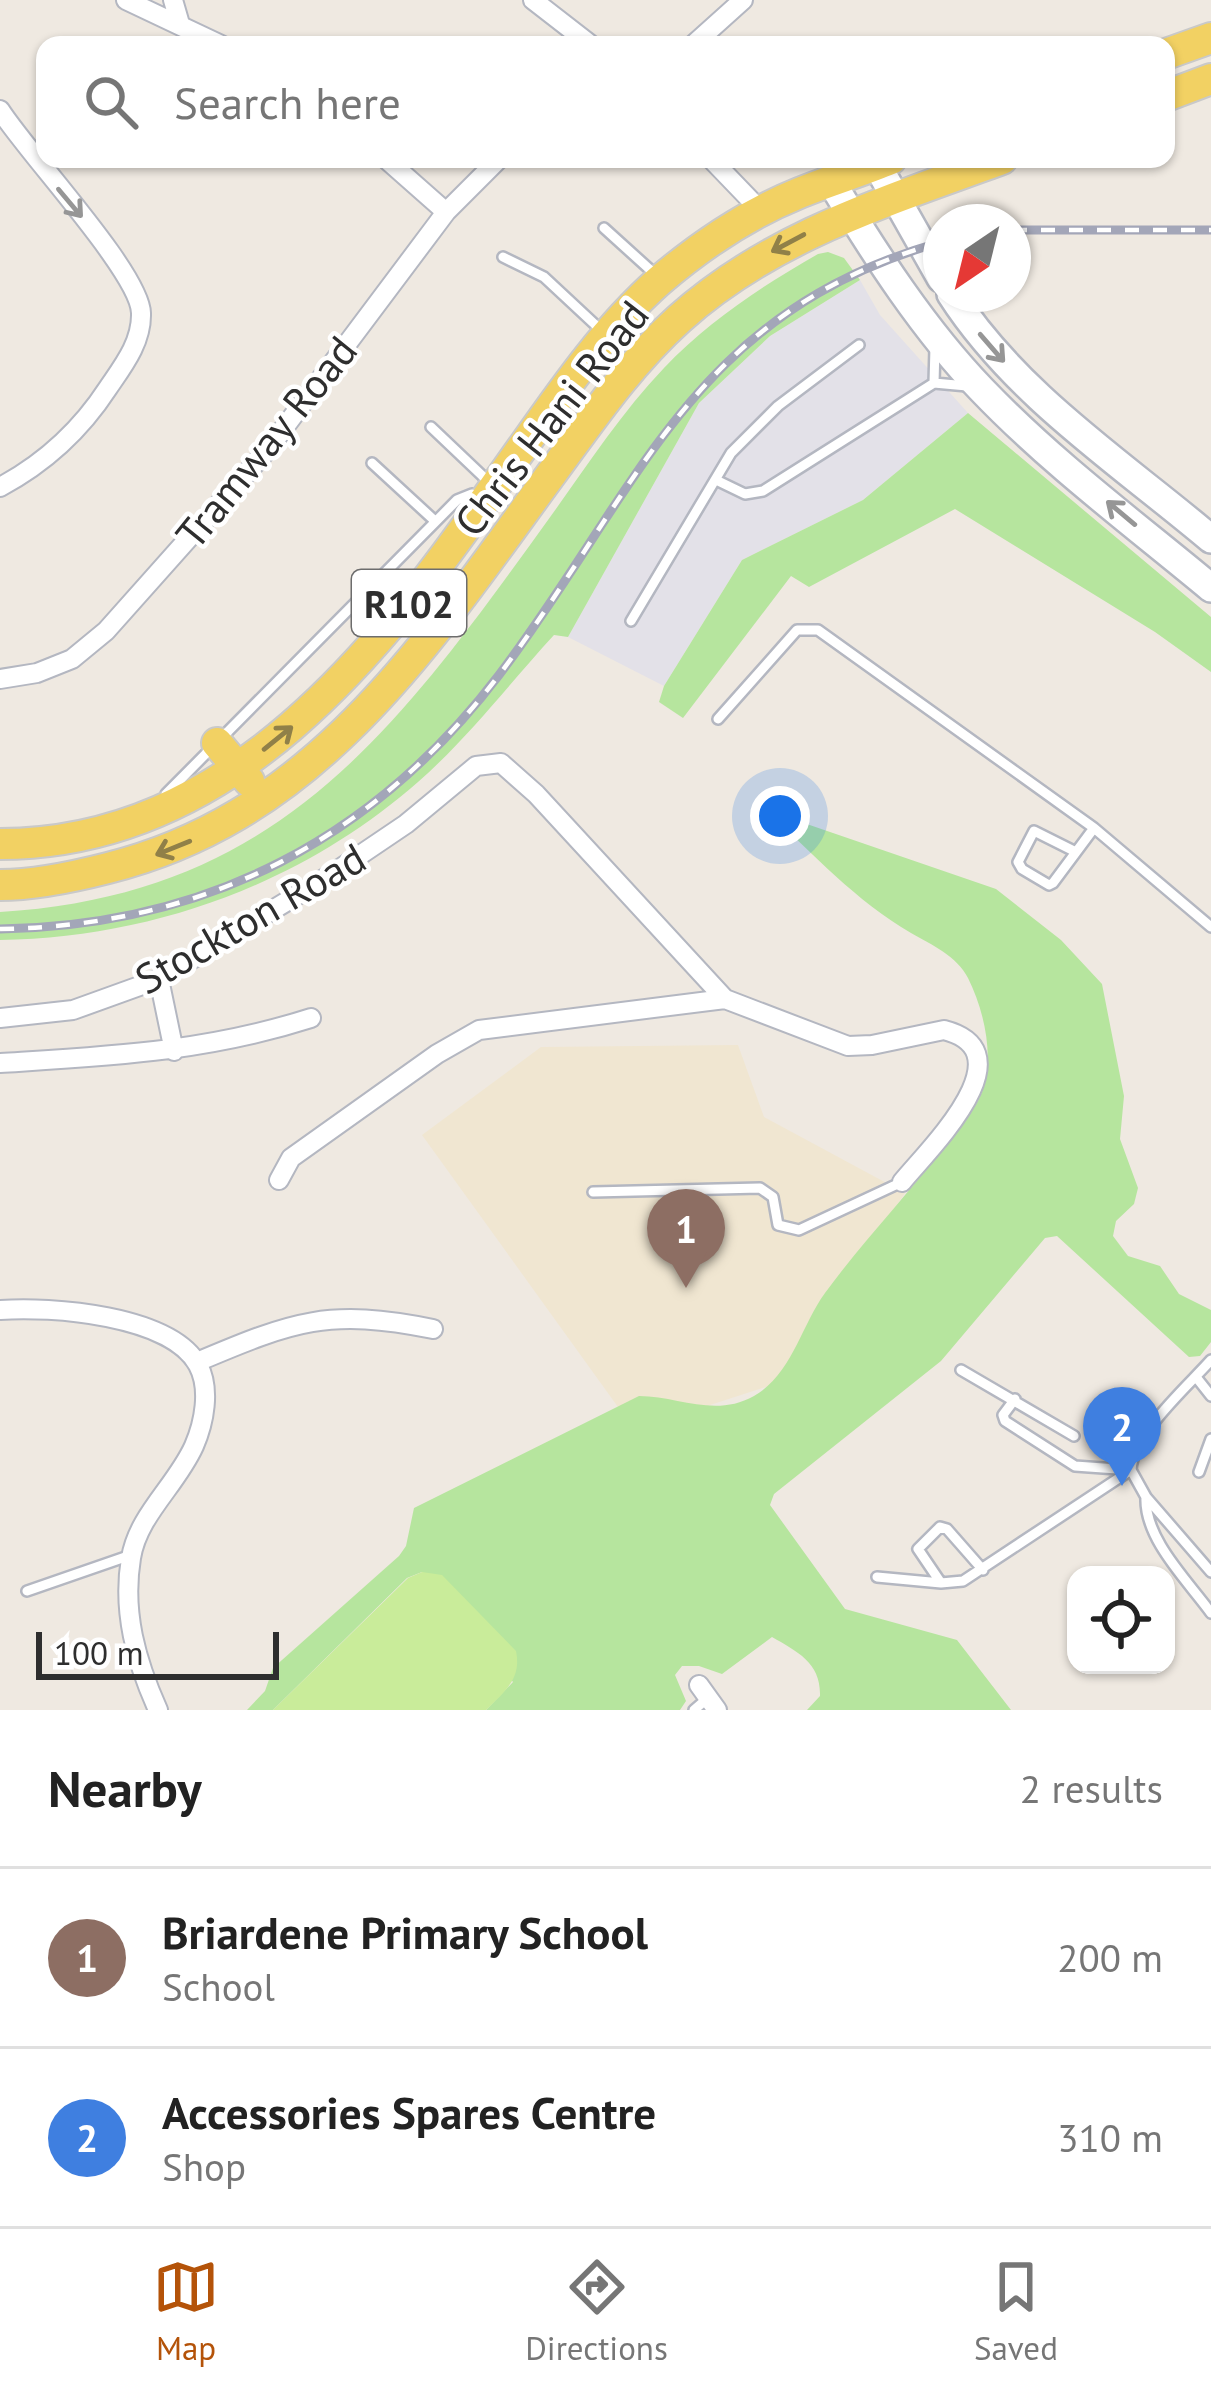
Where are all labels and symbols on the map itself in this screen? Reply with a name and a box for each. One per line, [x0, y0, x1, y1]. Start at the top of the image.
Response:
one-way arrow [57, 187, 83, 219]
north arrow [923, 204, 1031, 312]
one-way arrow [772, 232, 807, 255]
street label: Chris Hani Road [442, 289, 660, 547]
street label: Tramway Road [163, 324, 369, 560]
one-way arrow [978, 332, 1005, 362]
one-way arrow [1106, 500, 1137, 528]
road number: R102 [352, 570, 466, 636]
one-way arrow [262, 726, 294, 752]
your location [750, 786, 810, 846]
street label: Stockton Road [125, 830, 375, 1006]
one-way arrow [156, 838, 193, 860]
pin: 1 [647, 1189, 725, 1288]
pin: 2 [1083, 1387, 1161, 1486]
scale bar [36, 1626, 279, 1679]

